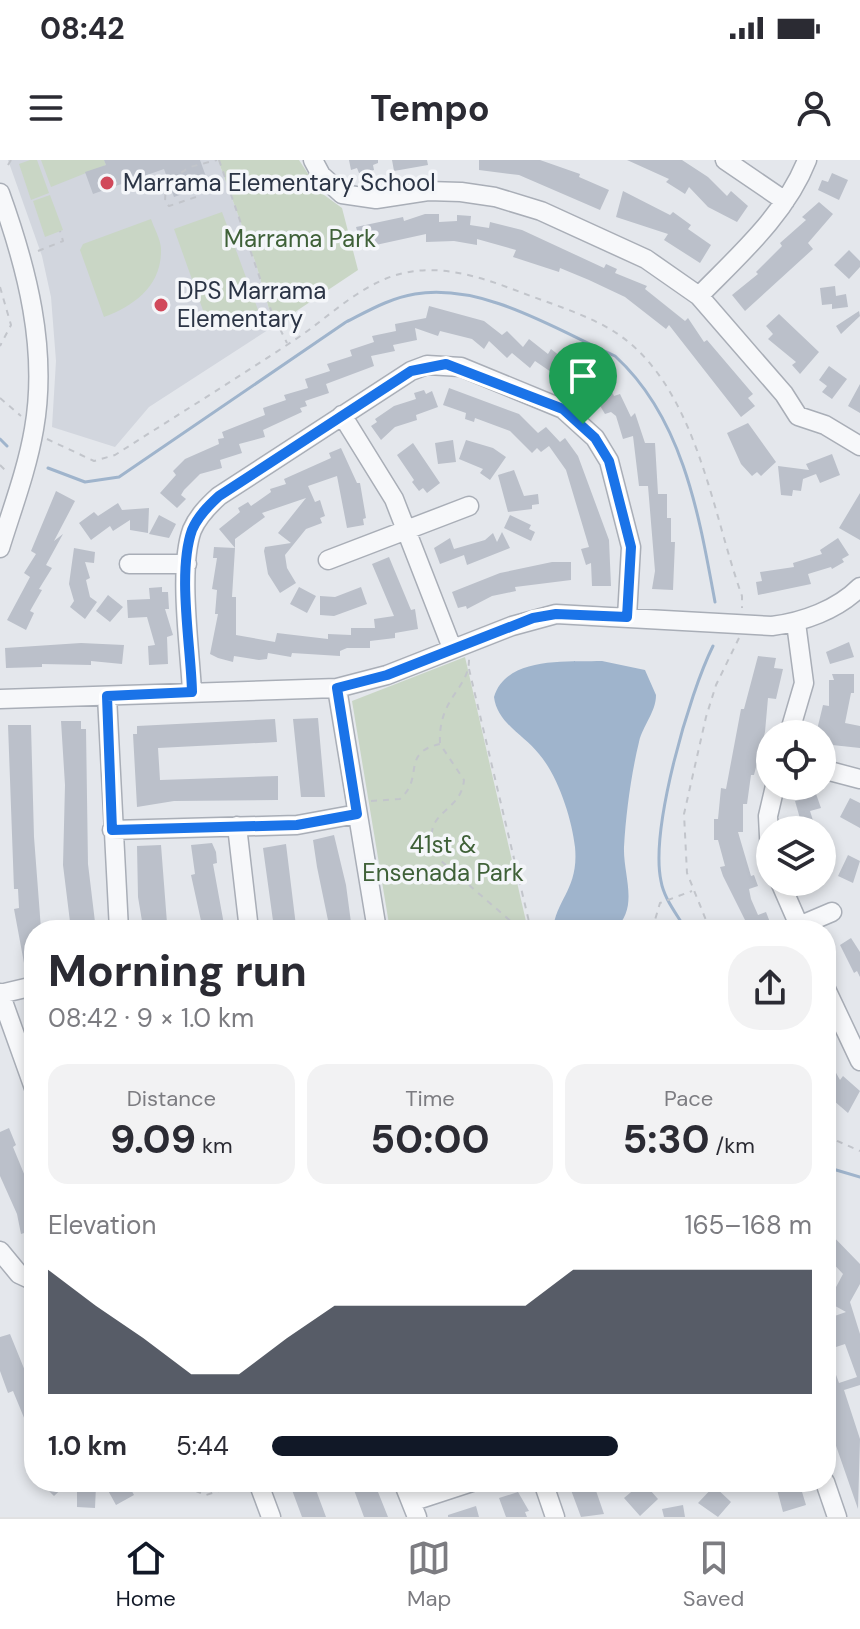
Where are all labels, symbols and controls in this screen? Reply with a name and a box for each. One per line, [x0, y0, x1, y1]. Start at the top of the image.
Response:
text: 08:42 [40, 9, 125, 48]
text: Tempo [370, 85, 490, 132]
icon: menu [24, 86, 68, 130]
icon: person [792, 86, 836, 130]
place label: Marrama Elementary School [123, 167, 436, 198]
marker: Marrama Elementary School [98, 174, 116, 192]
park label: Marrama Park [224, 223, 376, 254]
place label: DPS Marrama Elementary [177, 275, 326, 334]
marker: DPS Marrama Elementary [152, 296, 170, 314]
pin [549, 342, 617, 424]
icon: arrive [561, 354, 605, 398]
map controls [756, 720, 836, 896]
button: locate [756, 720, 836, 800]
button: layers [756, 816, 836, 896]
park label: 41st & Ensenada Park [362, 829, 524, 888]
text: Morning run [48, 942, 307, 1000]
button: share [728, 946, 812, 1030]
text: 08:42 · 9 × 1.0 km [48, 1001, 254, 1035]
text: Distance [127, 1084, 216, 1113]
text: Time [405, 1084, 455, 1113]
text: Pace [664, 1084, 713, 1113]
text: 9.09 [110, 1113, 196, 1165]
text: 50:00 [370, 1113, 490, 1165]
text: 5:30 [622, 1113, 710, 1165]
text: km [196, 1131, 233, 1160]
text: /km [710, 1131, 755, 1160]
text: Elevation [48, 1208, 156, 1242]
text: 165–168 m [684, 1208, 812, 1242]
text: 1.0 km [48, 1429, 127, 1463]
text: 5:44 [176, 1429, 229, 1463]
tab: Home [116, 1536, 176, 1613]
tab: Map [407, 1536, 451, 1613]
tab: Saved [683, 1536, 744, 1613]

